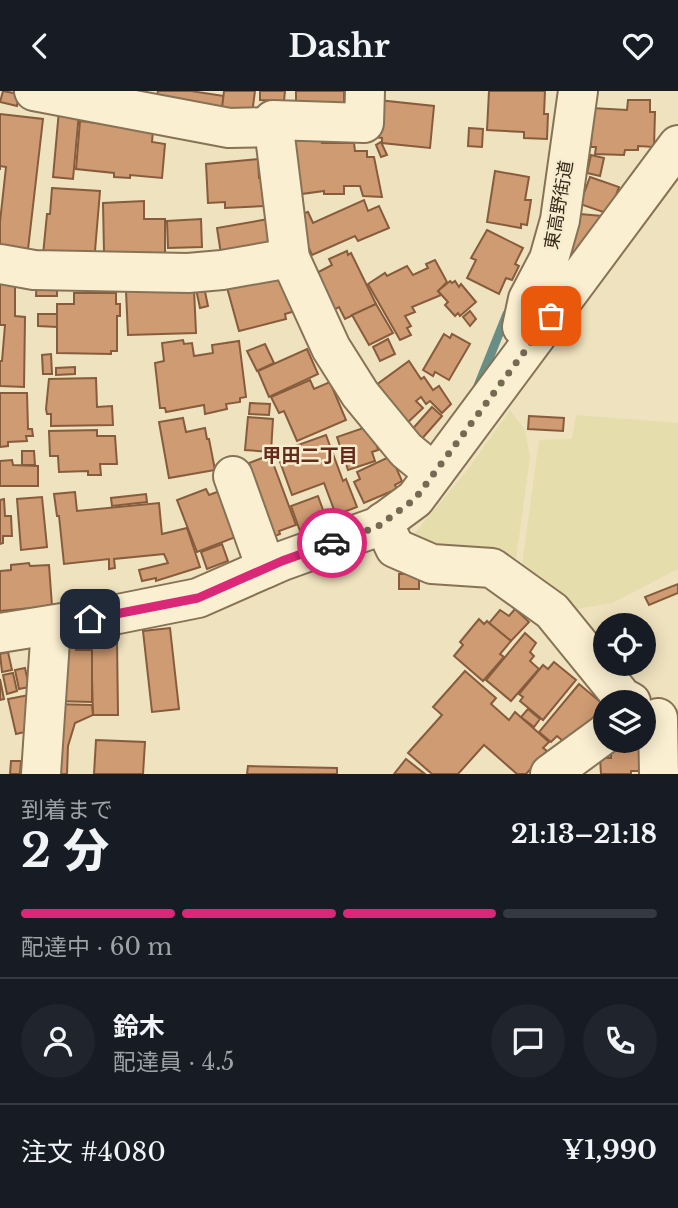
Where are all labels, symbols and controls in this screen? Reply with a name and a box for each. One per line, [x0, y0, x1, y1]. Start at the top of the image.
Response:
text: Dashr [288, 26, 390, 66]
icon: back [21, 27, 59, 65]
icon: heart [619, 27, 657, 65]
street label: 東高野街道 [540, 159, 578, 251]
pin [521, 286, 581, 346]
icon: bag [532, 297, 570, 335]
district label: 甲田二丁目 [262, 444, 358, 467]
courier [297, 508, 367, 578]
icon: car [313, 524, 351, 562]
pin [60, 589, 120, 649]
icon: home [71, 600, 109, 638]
map controls [593, 613, 656, 753]
button: locate [593, 613, 656, 676]
button: layers [593, 690, 656, 753]
text: 到着まで [21, 796, 113, 824]
text: 21:13–21:18 [511, 818, 657, 850]
text: 2 分 [21, 822, 109, 879]
text: 配達中 · 60 m [21, 933, 172, 961]
button: person [21, 1004, 95, 1078]
button: chat [491, 1004, 565, 1078]
button: phone [583, 1004, 657, 1078]
text: 鈴木 [113, 1011, 165, 1043]
text: 配達員 · 4.5 [113, 1048, 234, 1076]
text: ¥1,990 [562, 1134, 657, 1166]
text: 注文 #4080 [21, 1136, 166, 1168]

